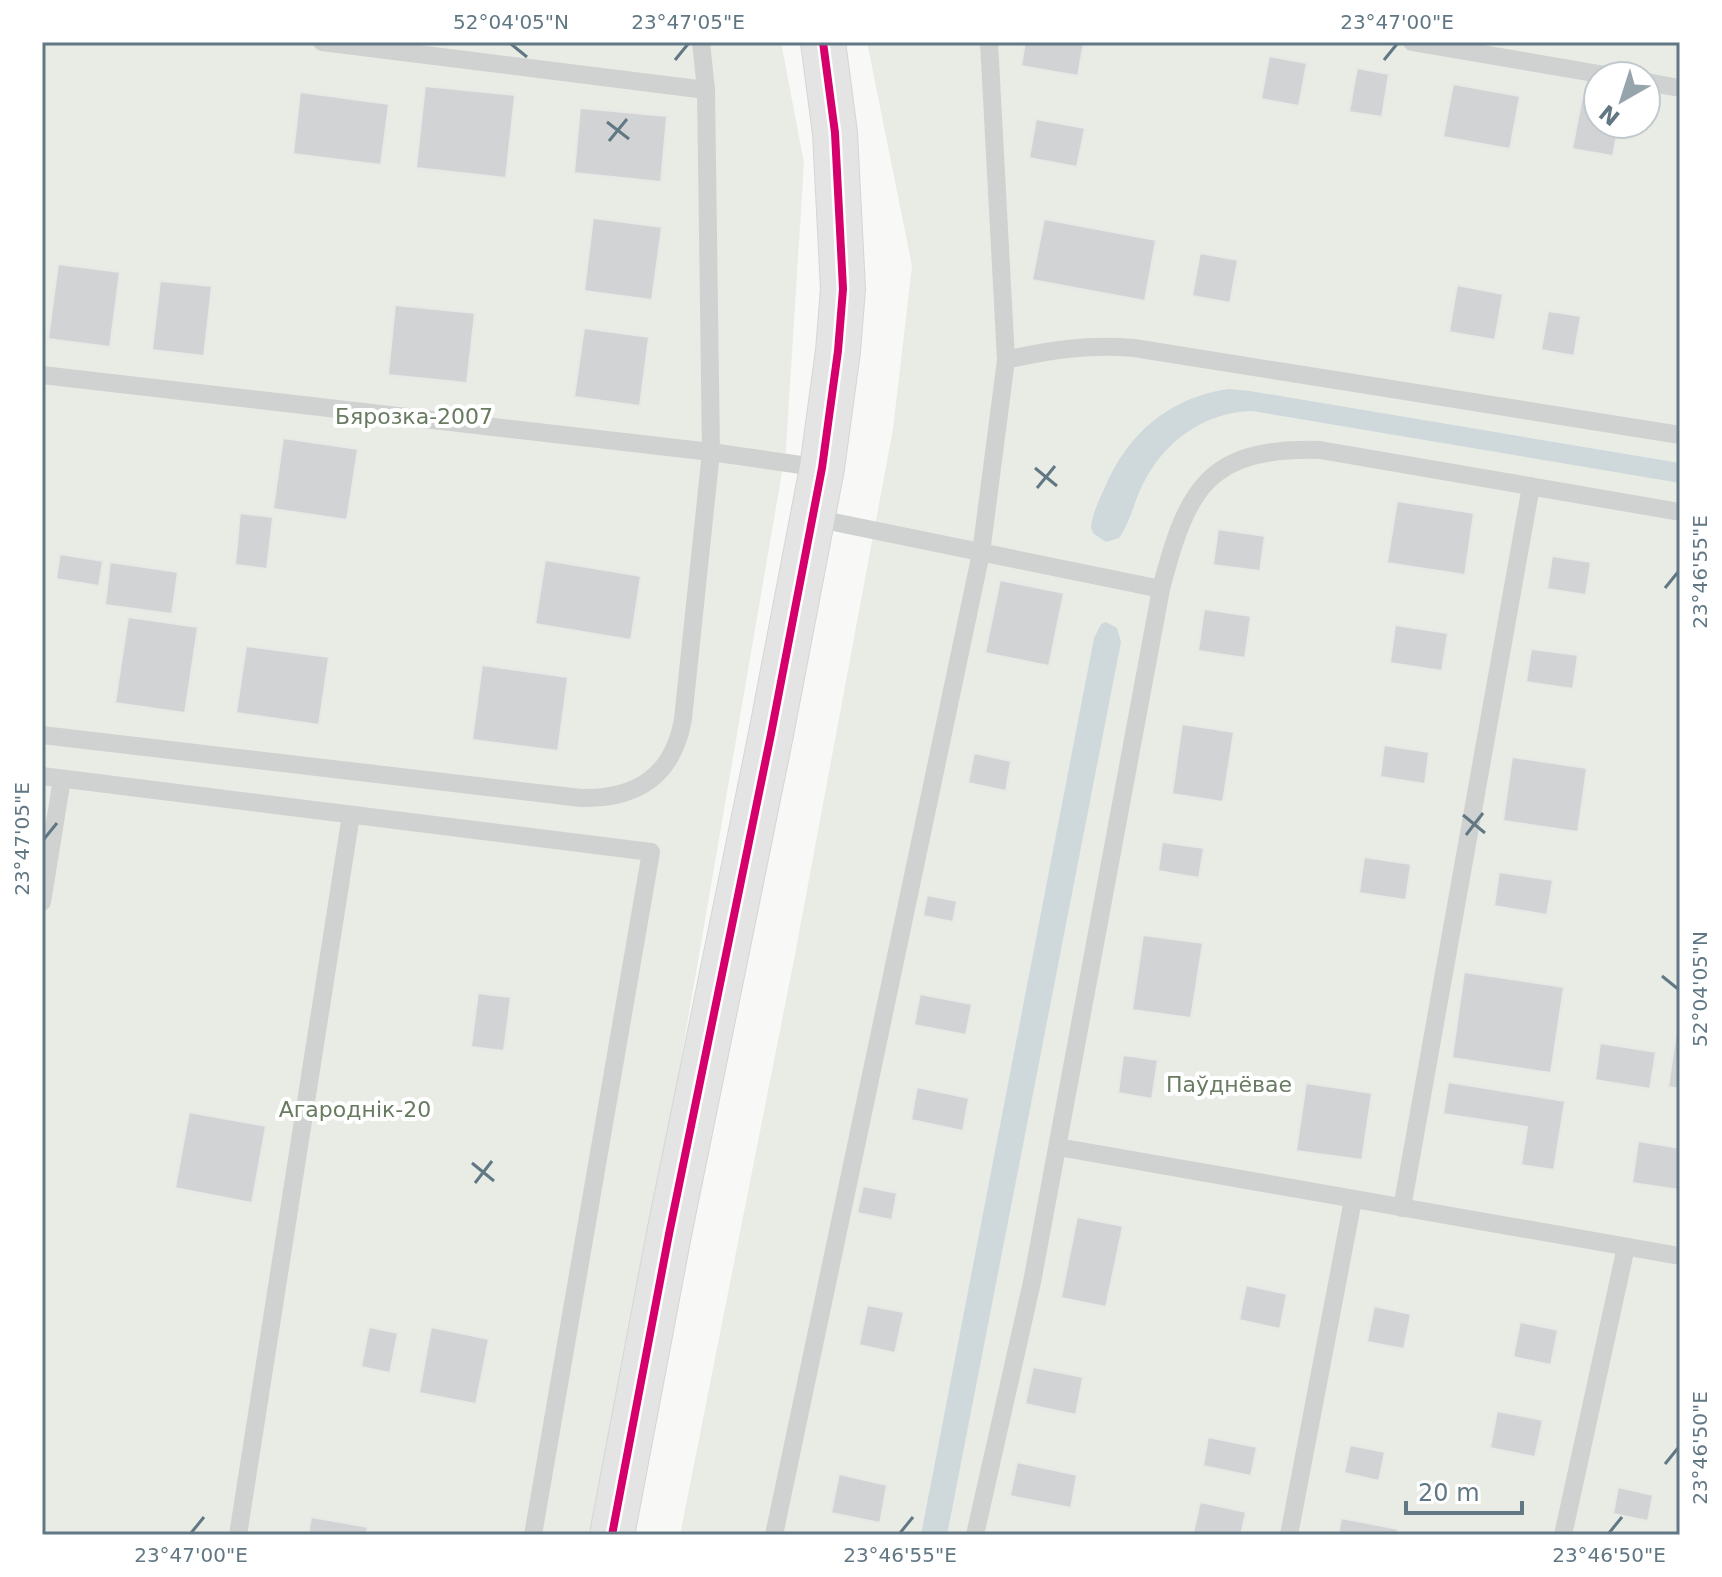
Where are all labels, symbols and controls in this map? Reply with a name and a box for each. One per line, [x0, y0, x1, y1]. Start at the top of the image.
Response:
text: 52°04'05"N [453, 10, 569, 34]
text: 23°47'05"E [631, 10, 745, 34]
text: 23°47'00"E [1340, 10, 1454, 34]
north arrow [1582, 60, 1662, 140]
text: N [1595, 100, 1625, 131]
park label: Бярозка-2007 [335, 404, 493, 429]
text: 23°46'55"E [1688, 515, 1712, 629]
text: 23°47'05"E [10, 782, 34, 896]
text: 52°04'05"N [1688, 931, 1712, 1047]
park label: Паўднёвае [1166, 1072, 1292, 1097]
park label: Агароднік-20 [279, 1097, 431, 1122]
text: 23°46'50"E [1688, 1391, 1712, 1505]
scale bar [1406, 1465, 1522, 1515]
text: 20 m [1418, 1479, 1480, 1507]
text: 23°47'00"E [134, 1543, 248, 1567]
text: 23°46'55"E [843, 1543, 957, 1567]
text: 23°46'50"E [1552, 1543, 1666, 1567]

